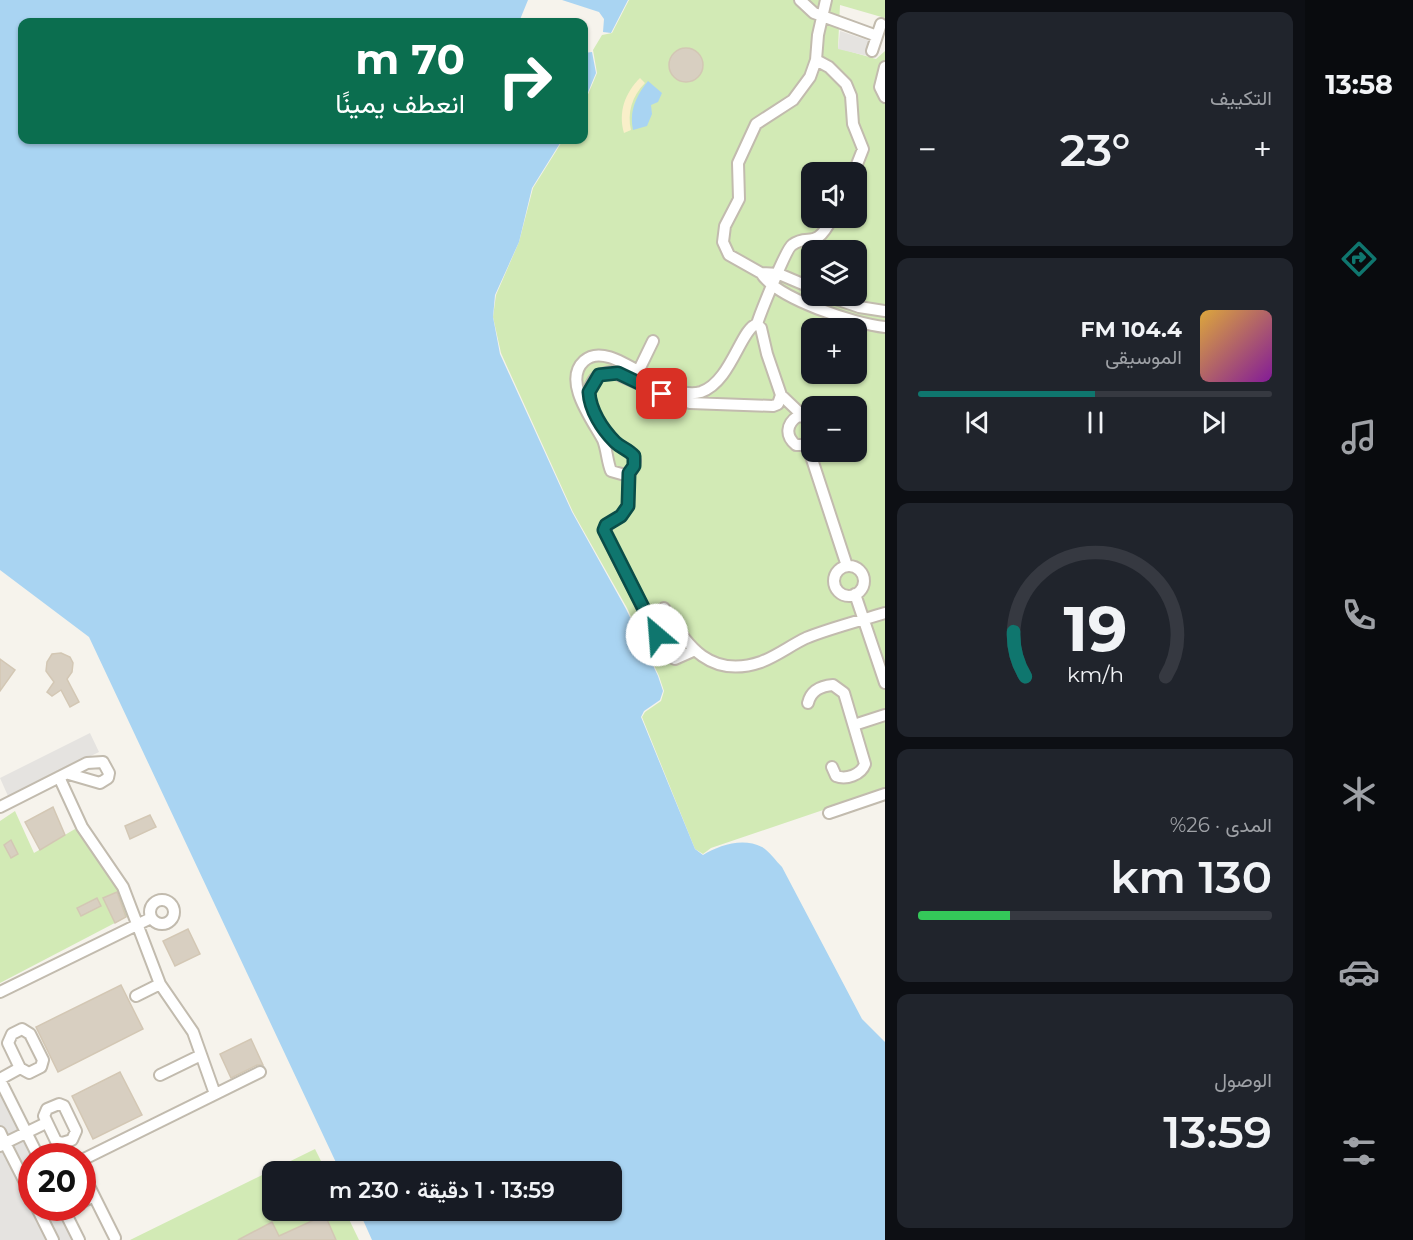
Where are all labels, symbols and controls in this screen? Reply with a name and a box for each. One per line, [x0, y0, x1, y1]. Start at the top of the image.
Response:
text: 70 m [355, 33, 465, 85]
icon: right [486, 42, 564, 120]
text: 13:58 [1325, 68, 1393, 101]
text: التكييف [1210, 86, 1272, 110]
text: انعطف يمينًا [335, 87, 465, 120]
text: 23° [1060, 122, 1130, 177]
text: − [918, 129, 937, 169]
text: + [1253, 129, 1272, 169]
map controls [801, 162, 867, 462]
button: sound [801, 162, 867, 228]
icon: directions [1338, 238, 1380, 280]
button: layers [801, 240, 867, 306]
text: 104.4 FM [1081, 316, 1182, 343]
button: + [801, 318, 867, 384]
text: الموسيقى [1105, 345, 1182, 369]
pin [636, 368, 687, 419]
icon: arrive [645, 377, 678, 410]
button: − [801, 396, 867, 462]
icon: previous [961, 406, 994, 439]
icon: pause [1079, 406, 1112, 439]
icon: next [1197, 406, 1230, 439]
icon: music [1338, 416, 1380, 458]
text: 19 [1063, 591, 1127, 667]
icon: phone [1338, 594, 1380, 636]
position arrow [625, 603, 689, 667]
text: km/h [1066, 661, 1124, 687]
icon: climate [1338, 773, 1380, 815]
text: المدى · 26% [1170, 813, 1272, 837]
text: 130 km [1110, 849, 1272, 904]
icon: car [1338, 951, 1380, 993]
text: الوصول [1214, 1068, 1272, 1092]
text: 13:59 [1163, 1104, 1272, 1159]
icon: filters [1338, 1130, 1380, 1172]
speed limit sign: 20 [18, 1143, 96, 1221]
text: 13:59 · 1 دقيقة · 230 m [329, 1177, 555, 1204]

